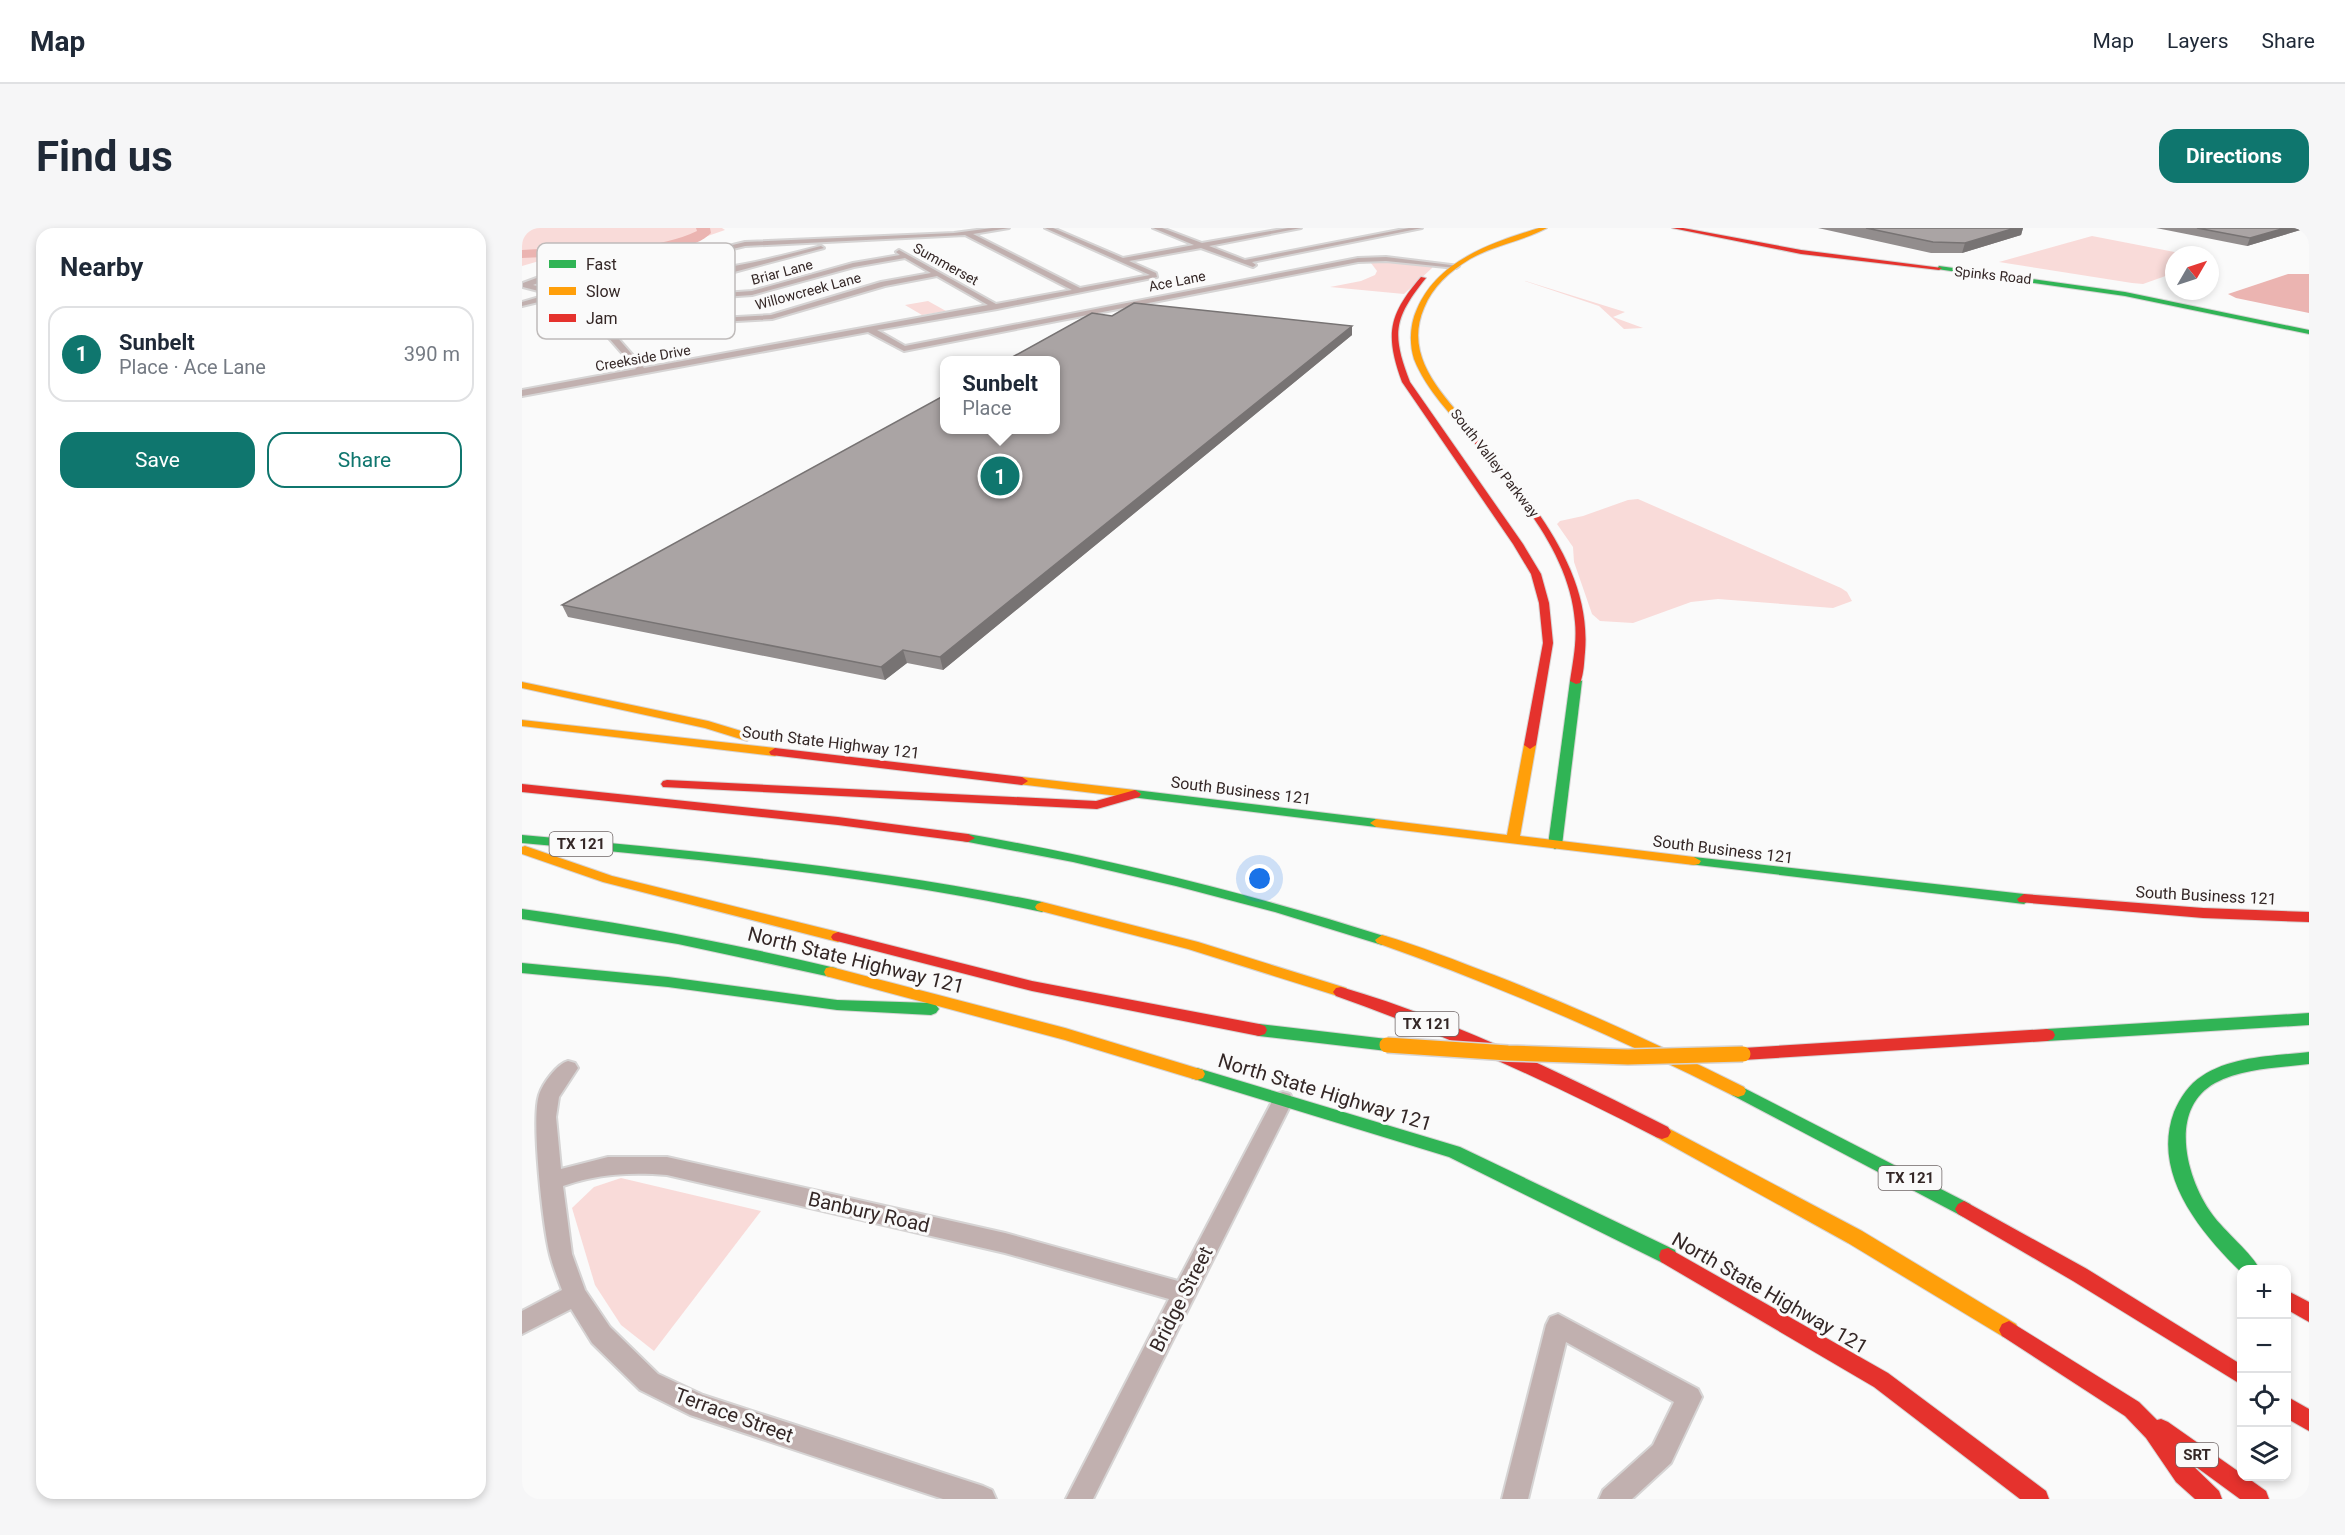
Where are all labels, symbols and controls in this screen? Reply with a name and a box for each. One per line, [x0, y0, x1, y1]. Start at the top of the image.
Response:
text: Map [30, 25, 85, 58]
text: Map [2092, 29, 2134, 53]
text: Layers [2167, 29, 2228, 53]
text: Share [2261, 29, 2315, 53]
button: Directions [2159, 129, 2309, 183]
text: Find us [36, 132, 173, 181]
street label: Summerset [911, 240, 982, 289]
legend [537, 243, 735, 339]
north arrow [2165, 246, 2219, 300]
text: Nearby [60, 252, 143, 282]
text: Fast [586, 255, 617, 274]
street label: Briar Lane [749, 256, 815, 288]
street label: Spinks Road [1954, 263, 2032, 287]
street label: Ace Lane [1147, 268, 1207, 294]
street label: Willowcreek Lane [753, 269, 863, 313]
text: Slow [586, 282, 621, 301]
text: Jam [586, 309, 618, 328]
text: Sunbelt [119, 330, 195, 355]
text: 1 [76, 342, 87, 366]
text: 390 m [404, 342, 460, 366]
street label: Creekside Drive [594, 342, 692, 374]
text: Place · Ace Lane [119, 355, 266, 379]
popup [940, 356, 1060, 434]
text: Sunbelt [962, 371, 1038, 396]
text: Place [962, 396, 1012, 420]
street label: South Valley Parkway [1448, 406, 1543, 521]
button: Save [60, 432, 255, 488]
button: Share [267, 432, 462, 488]
pin: 1 [980, 454, 1020, 498]
street label: South State Highway 121 [741, 722, 921, 763]
street label: South Business 121 [1170, 772, 1312, 809]
street label: South Business 121 [1652, 831, 1794, 868]
road number: TX 121 [550, 832, 612, 856]
your location [1245, 864, 1274, 893]
street label: South Business 121 [2135, 882, 2277, 909]
street label: North State Highway 121 [745, 921, 967, 999]
road number: TX 121 [1396, 1012, 1458, 1036]
street label: North State Highway 121 [1215, 1048, 1435, 1136]
road number: TX 121 [1878, 1166, 1942, 1190]
street label: Banbury Road [806, 1186, 932, 1238]
street label: North State Highway 121 [1668, 1227, 1872, 1359]
street label: Bridge Street [1144, 1242, 1218, 1356]
map controls [2237, 1265, 2291, 1481]
button: + [2237, 1265, 2291, 1319]
button: − [2237, 1319, 2291, 1373]
button: locate [2237, 1373, 2291, 1427]
street label: Terrace Street [671, 1382, 797, 1448]
button: layers [2237, 1427, 2291, 1481]
road number: SRT [2176, 1443, 2218, 1467]

